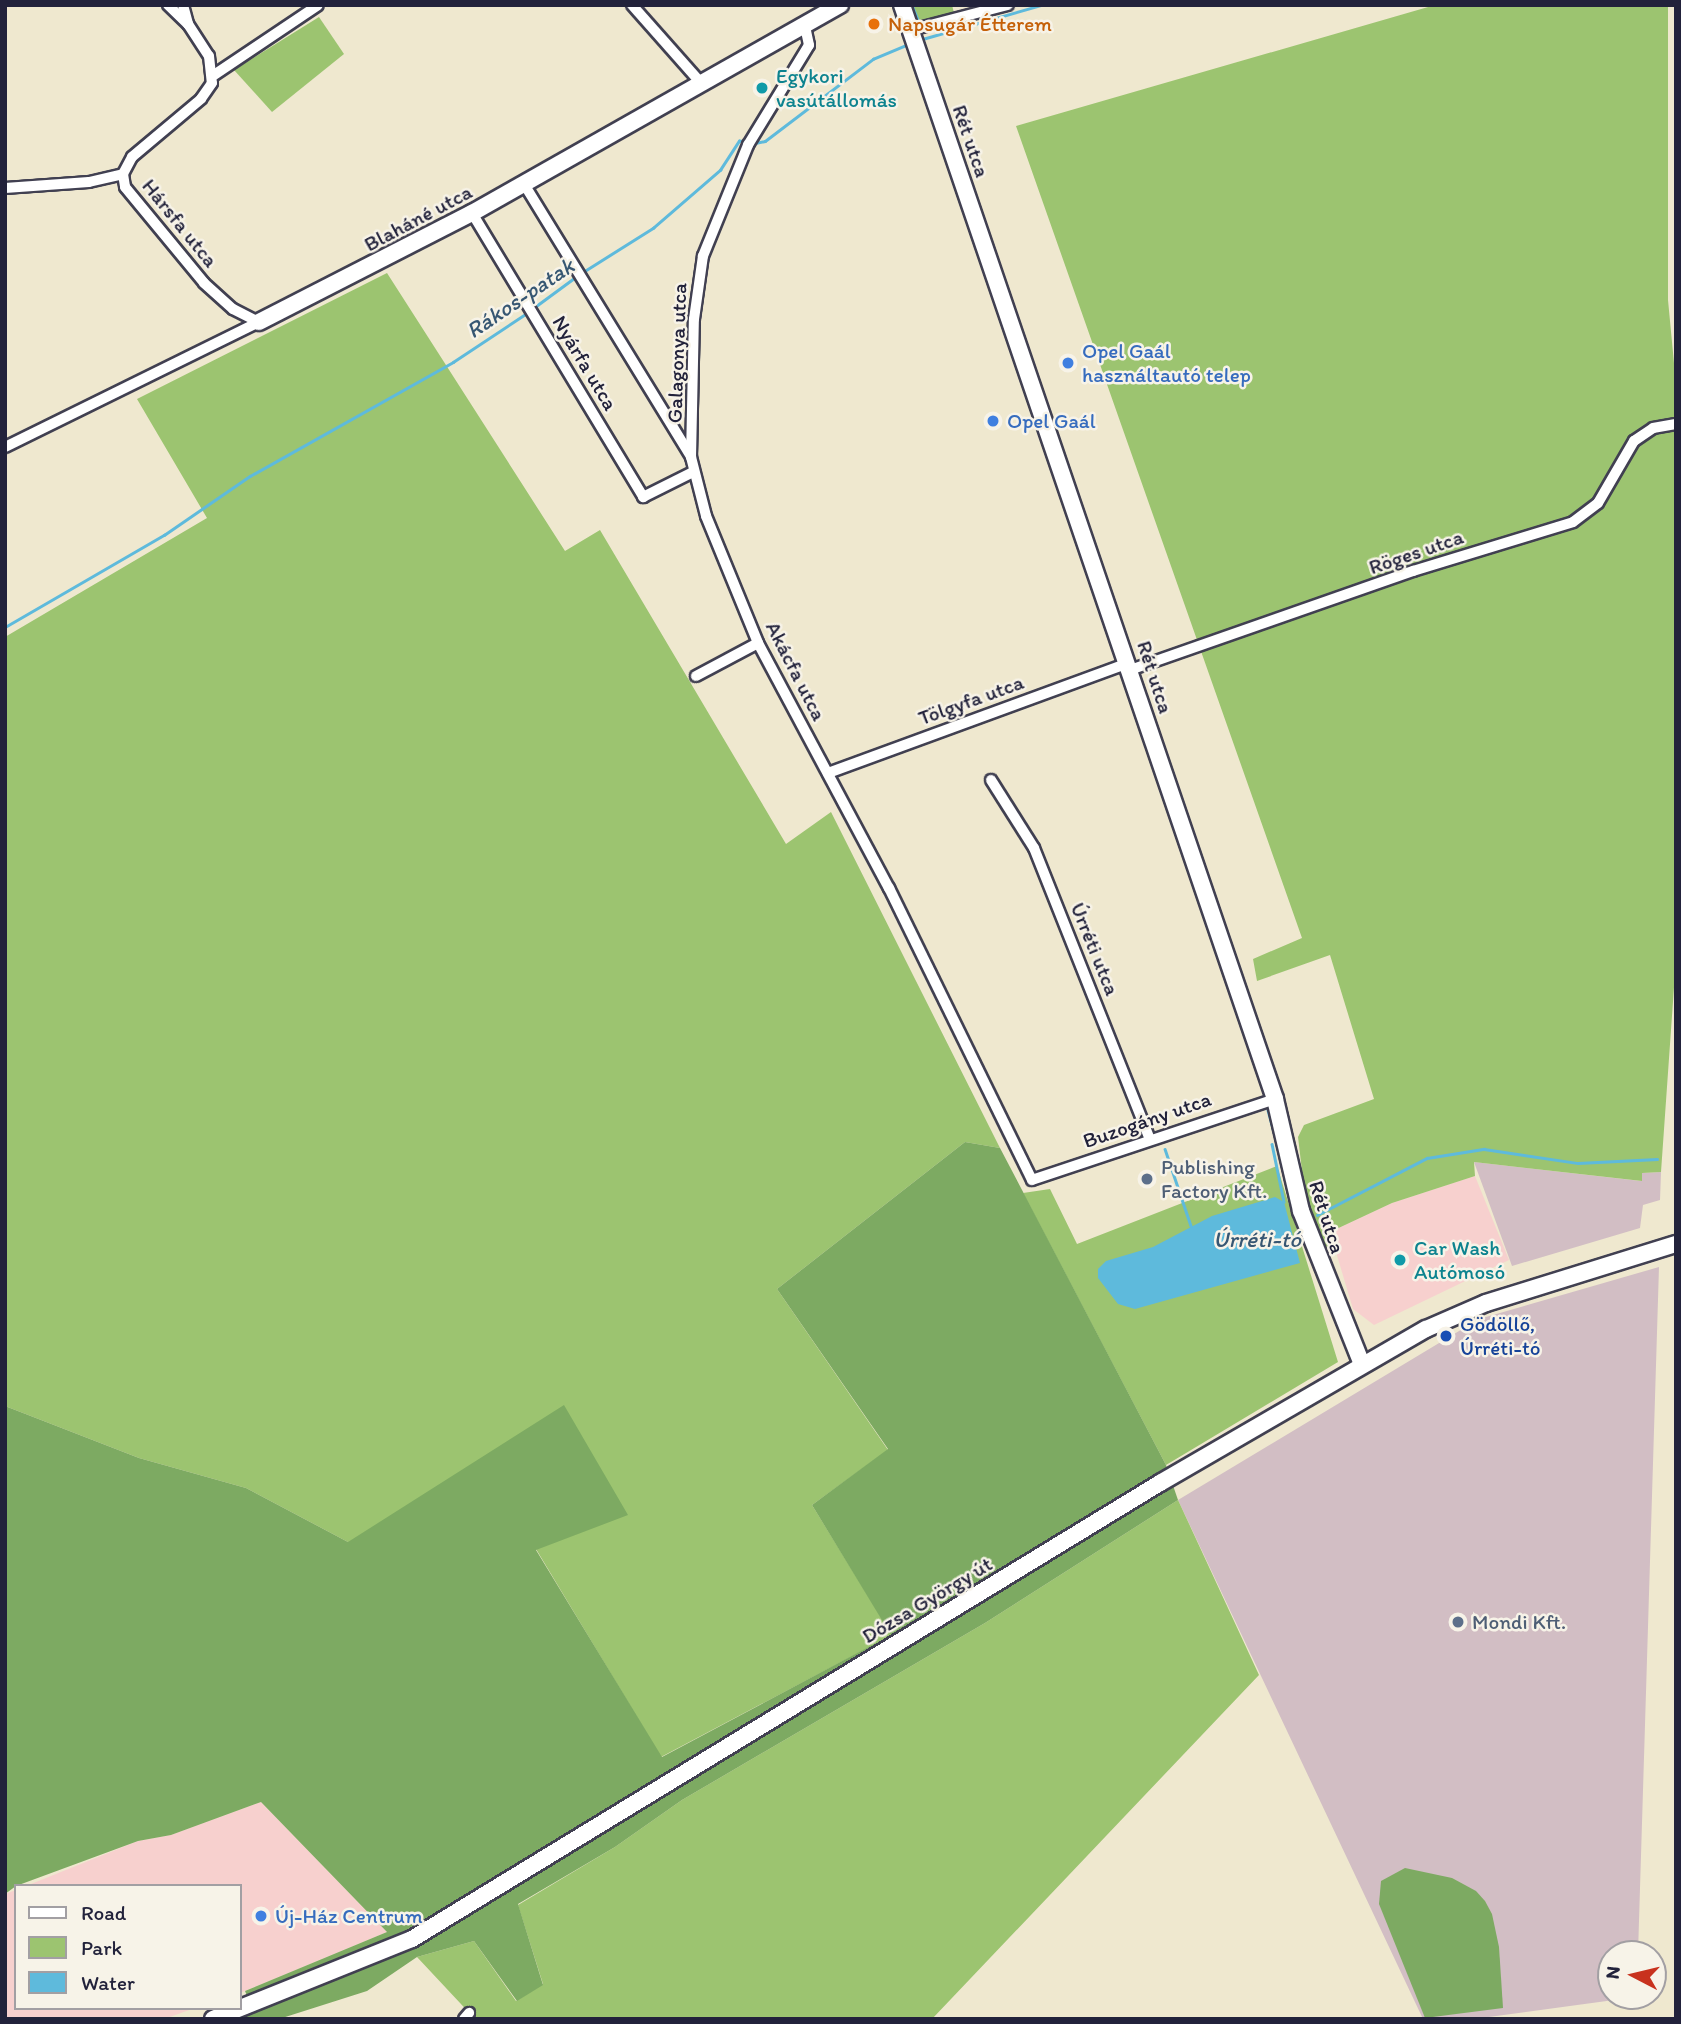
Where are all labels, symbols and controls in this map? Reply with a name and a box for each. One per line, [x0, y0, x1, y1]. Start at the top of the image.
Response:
place label: Napsugár Étterem [888, 11, 1052, 37]
marker: Napsugár Étterem [866, 16, 882, 32]
place label: Egykori vasútállomás [776, 63, 897, 113]
marker: Egykori vasútállomás [754, 80, 770, 96]
street label: Rét utca [947, 102, 995, 180]
street label: Hársfa utca [137, 174, 223, 272]
street label: Blaháné utca [360, 179, 476, 257]
water label: Rákos-patak [461, 252, 579, 344]
street label: Galagonya utca [662, 283, 692, 423]
street label: Nyárfa utca [547, 311, 623, 415]
place label: Opel Gaál használtautó telep [1082, 338, 1251, 388]
marker: Opel Gaál használtautó telep [1060, 355, 1076, 371]
place label: Opel Gaál [1007, 408, 1096, 434]
marker: Opel Gaál [985, 413, 1001, 429]
street label: Röges utca [1366, 524, 1466, 580]
street label: Akácfa utca [760, 617, 832, 725]
street label: Rét utca [1131, 638, 1179, 716]
street label: Tölgyfa utca [915, 669, 1027, 731]
street label: Úrréti utca [1065, 899, 1125, 999]
street label: Buzogány utca [1080, 1086, 1214, 1154]
place label: Publishing Factory Kft. [1161, 1154, 1267, 1204]
marker: Publishing Factory Kft. [1139, 1171, 1155, 1187]
street label: Rét utca [1303, 1178, 1351, 1256]
water label: Úrréti-tó [1213, 1225, 1301, 1253]
place label: Car Wash Autómosó [1414, 1235, 1505, 1285]
marker: Car Wash Autómosó [1392, 1252, 1408, 1268]
place label: Gödöllő, Úrréti-tó [1460, 1311, 1541, 1361]
marker: Gödöllő, Úrréti-tó [1438, 1328, 1454, 1344]
street label: Dózsa György út [857, 1551, 997, 1649]
place label: Mondi Kft. [1472, 1609, 1566, 1635]
marker: Mondi Kft. [1450, 1614, 1466, 1630]
legend [14, 1884, 242, 2010]
text: Road [81, 1900, 126, 1925]
place label: Új-Ház Centrum [275, 1903, 423, 1929]
marker: Új-Ház Centrum [253, 1908, 269, 1924]
text: Park [81, 1935, 122, 1960]
north arrow [1597, 1940, 1667, 2010]
text: N [1600, 1965, 1625, 1980]
text: Water [81, 1970, 135, 1995]

